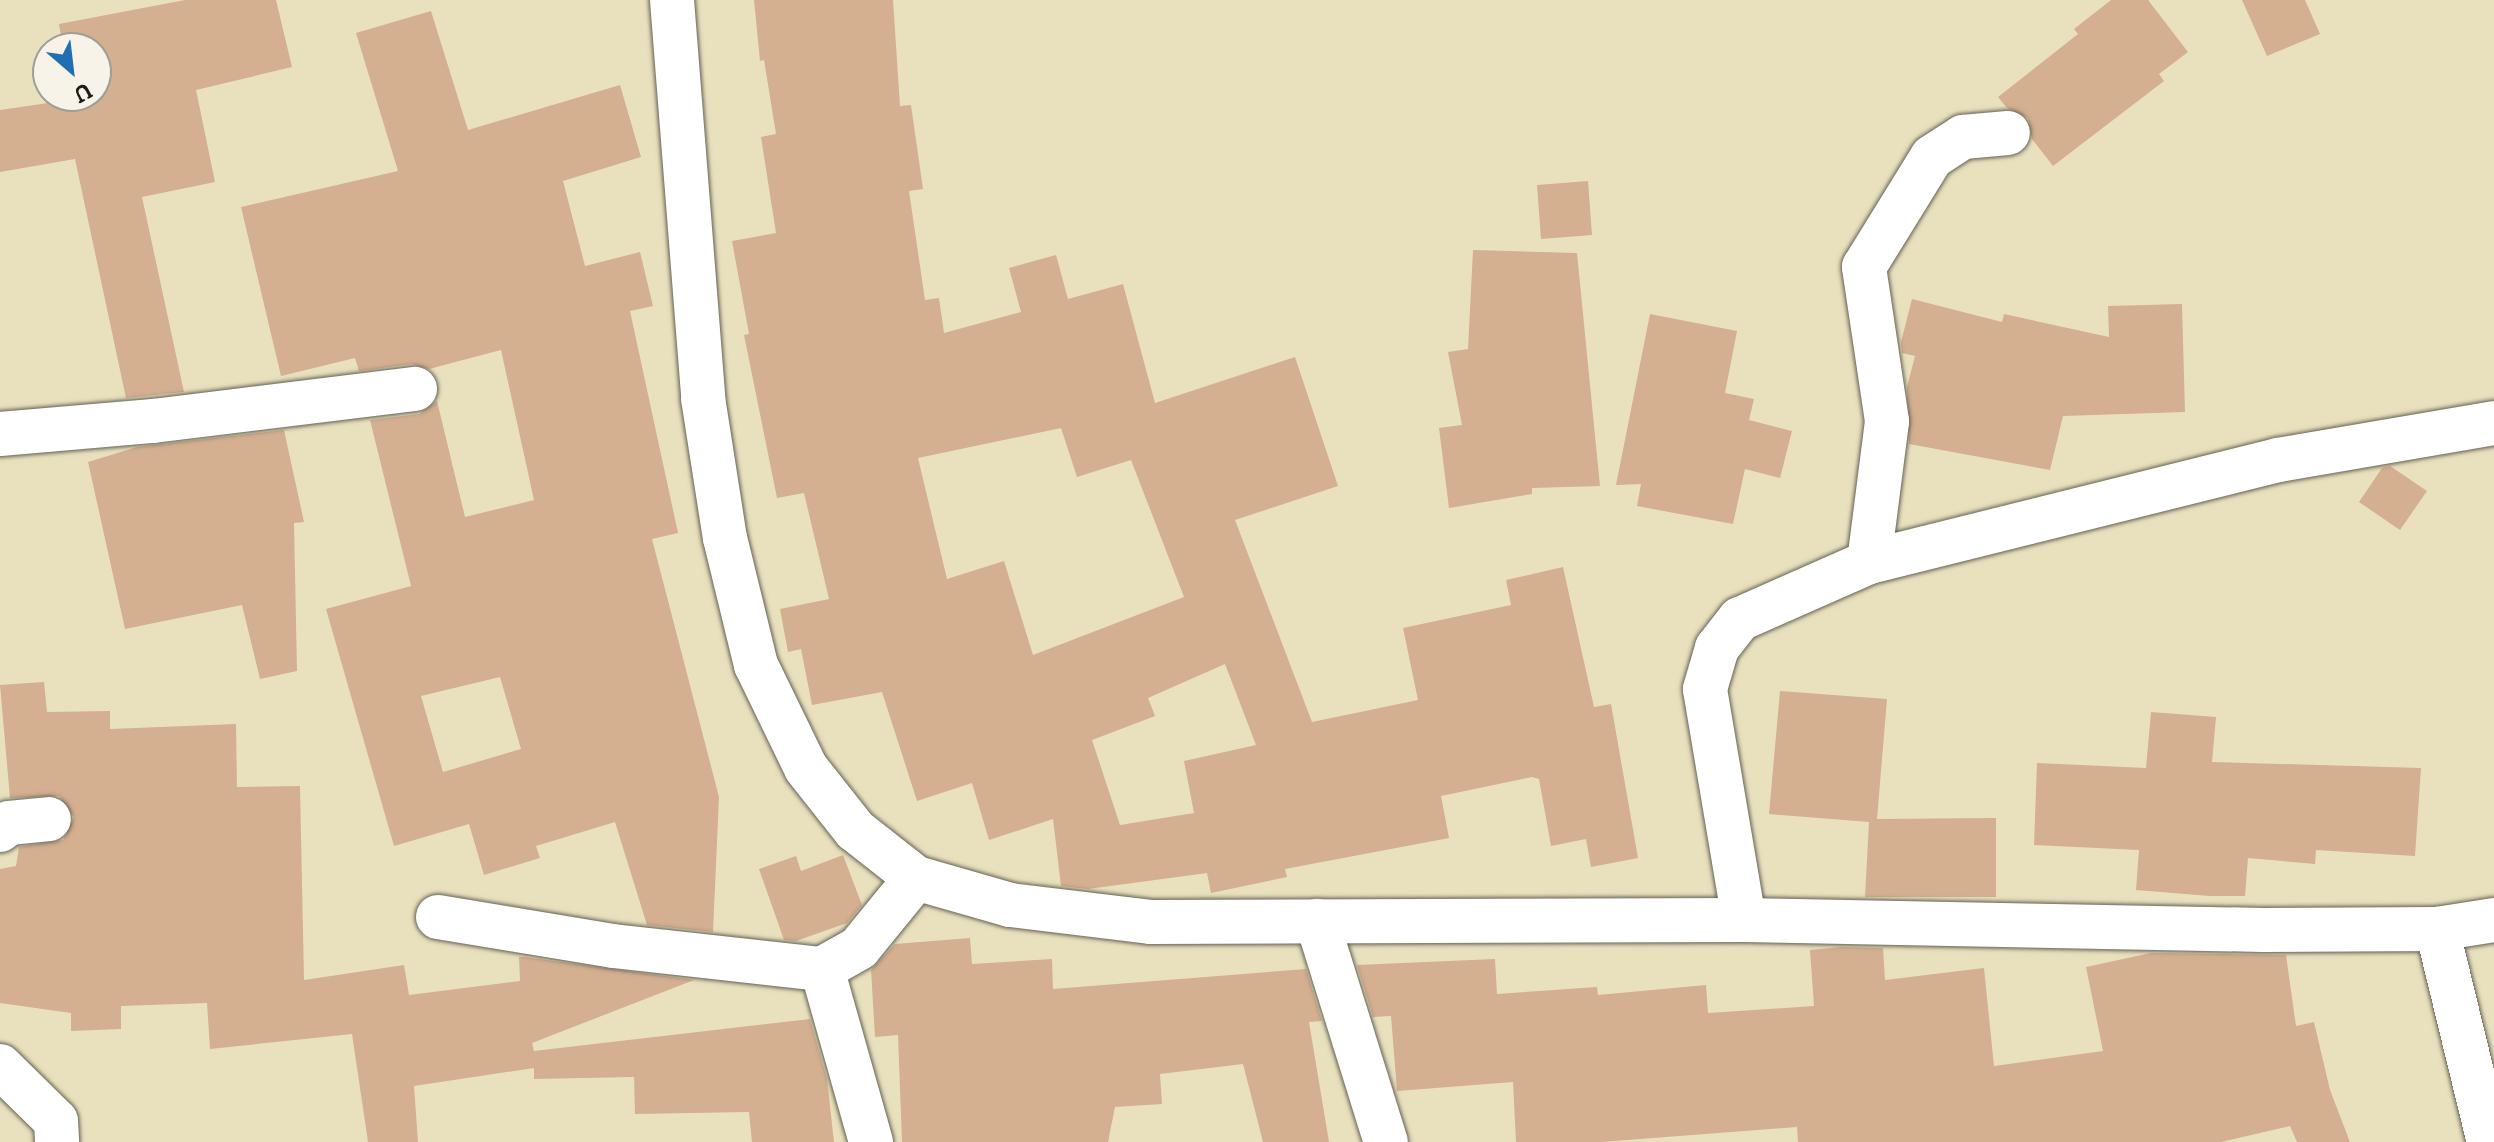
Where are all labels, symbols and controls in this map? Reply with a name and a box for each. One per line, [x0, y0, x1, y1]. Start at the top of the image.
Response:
north arrow [32, 32, 112, 112]
text: U [69, 76, 96, 108]

